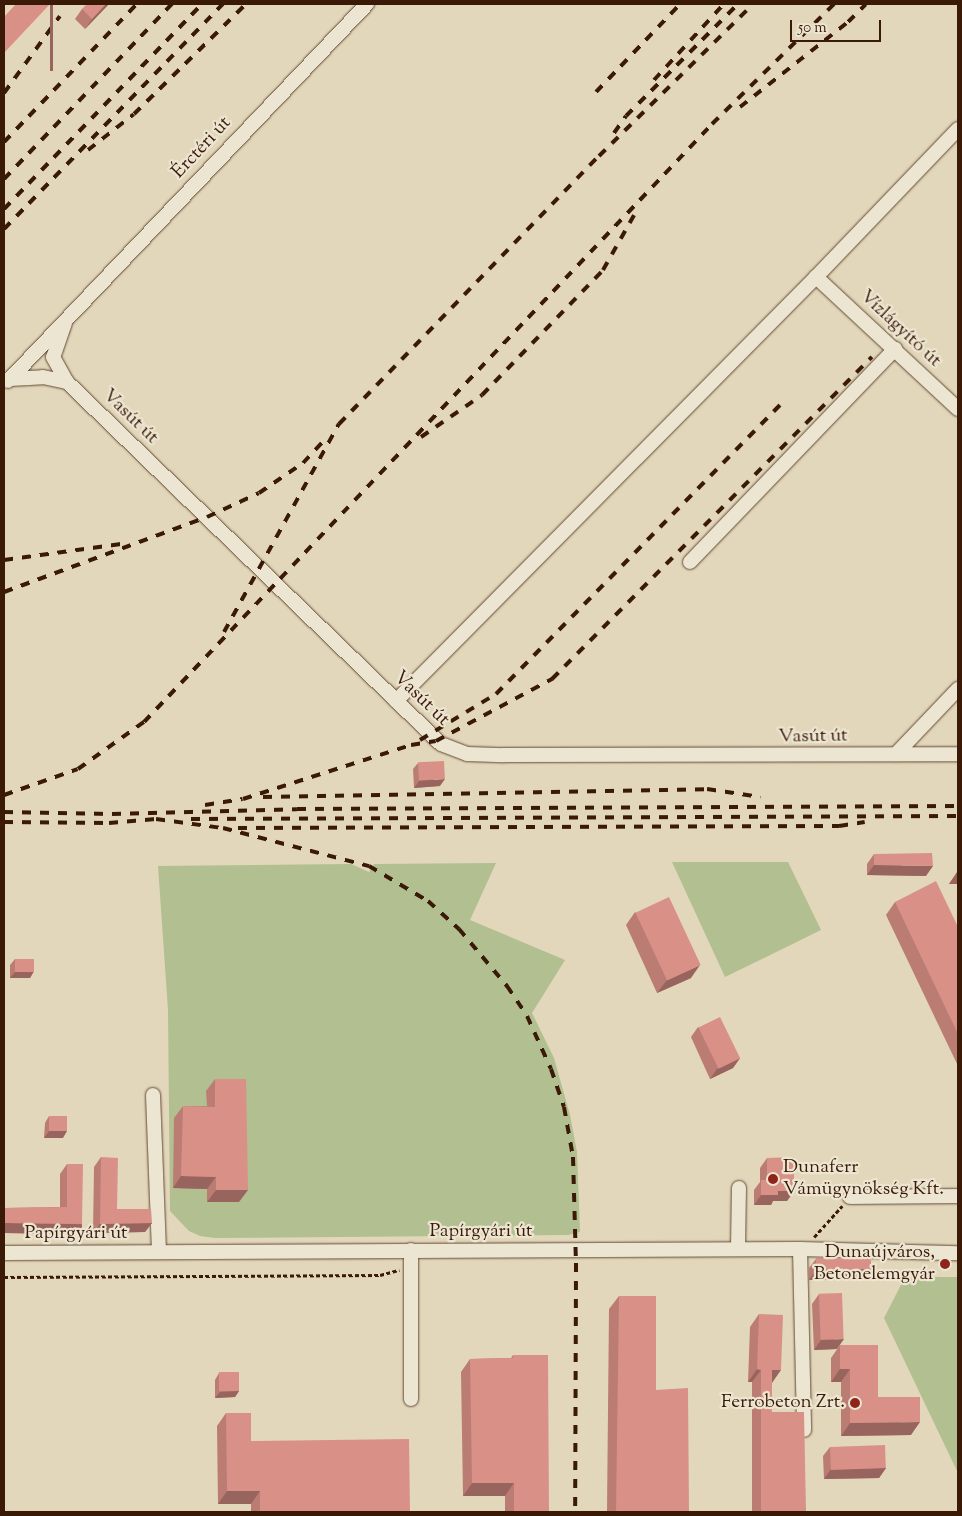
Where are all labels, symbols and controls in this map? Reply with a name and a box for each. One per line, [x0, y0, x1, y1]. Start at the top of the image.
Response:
scale bar [792, 10, 883, 42]
text: 50 m [798, 18, 827, 39]
street label: Érctéri út [168, 112, 236, 184]
street label: Vízlágyító út [855, 286, 945, 372]
street label: Vasút út [97, 385, 163, 449]
street label: Vasút út [388, 667, 454, 731]
street label: Vasút út [778, 725, 848, 749]
place label: Dunaferr Vámügynökség Kft. [783, 1157, 944, 1201]
marker: Dunaferr Vámügynökség Kft. [767, 1173, 779, 1185]
street label: Papírgyári út [429, 1221, 533, 1243]
street label: Papírgyári út [24, 1223, 128, 1245]
place label: Dunaújváros, Betonelemgyár [814, 1242, 935, 1286]
marker: Dunaújváros, Betonelemgyár [939, 1258, 951, 1270]
place label: Ferrobeton Zrt. [721, 1392, 845, 1414]
marker: Ferrobeton Zrt. [849, 1397, 861, 1409]

